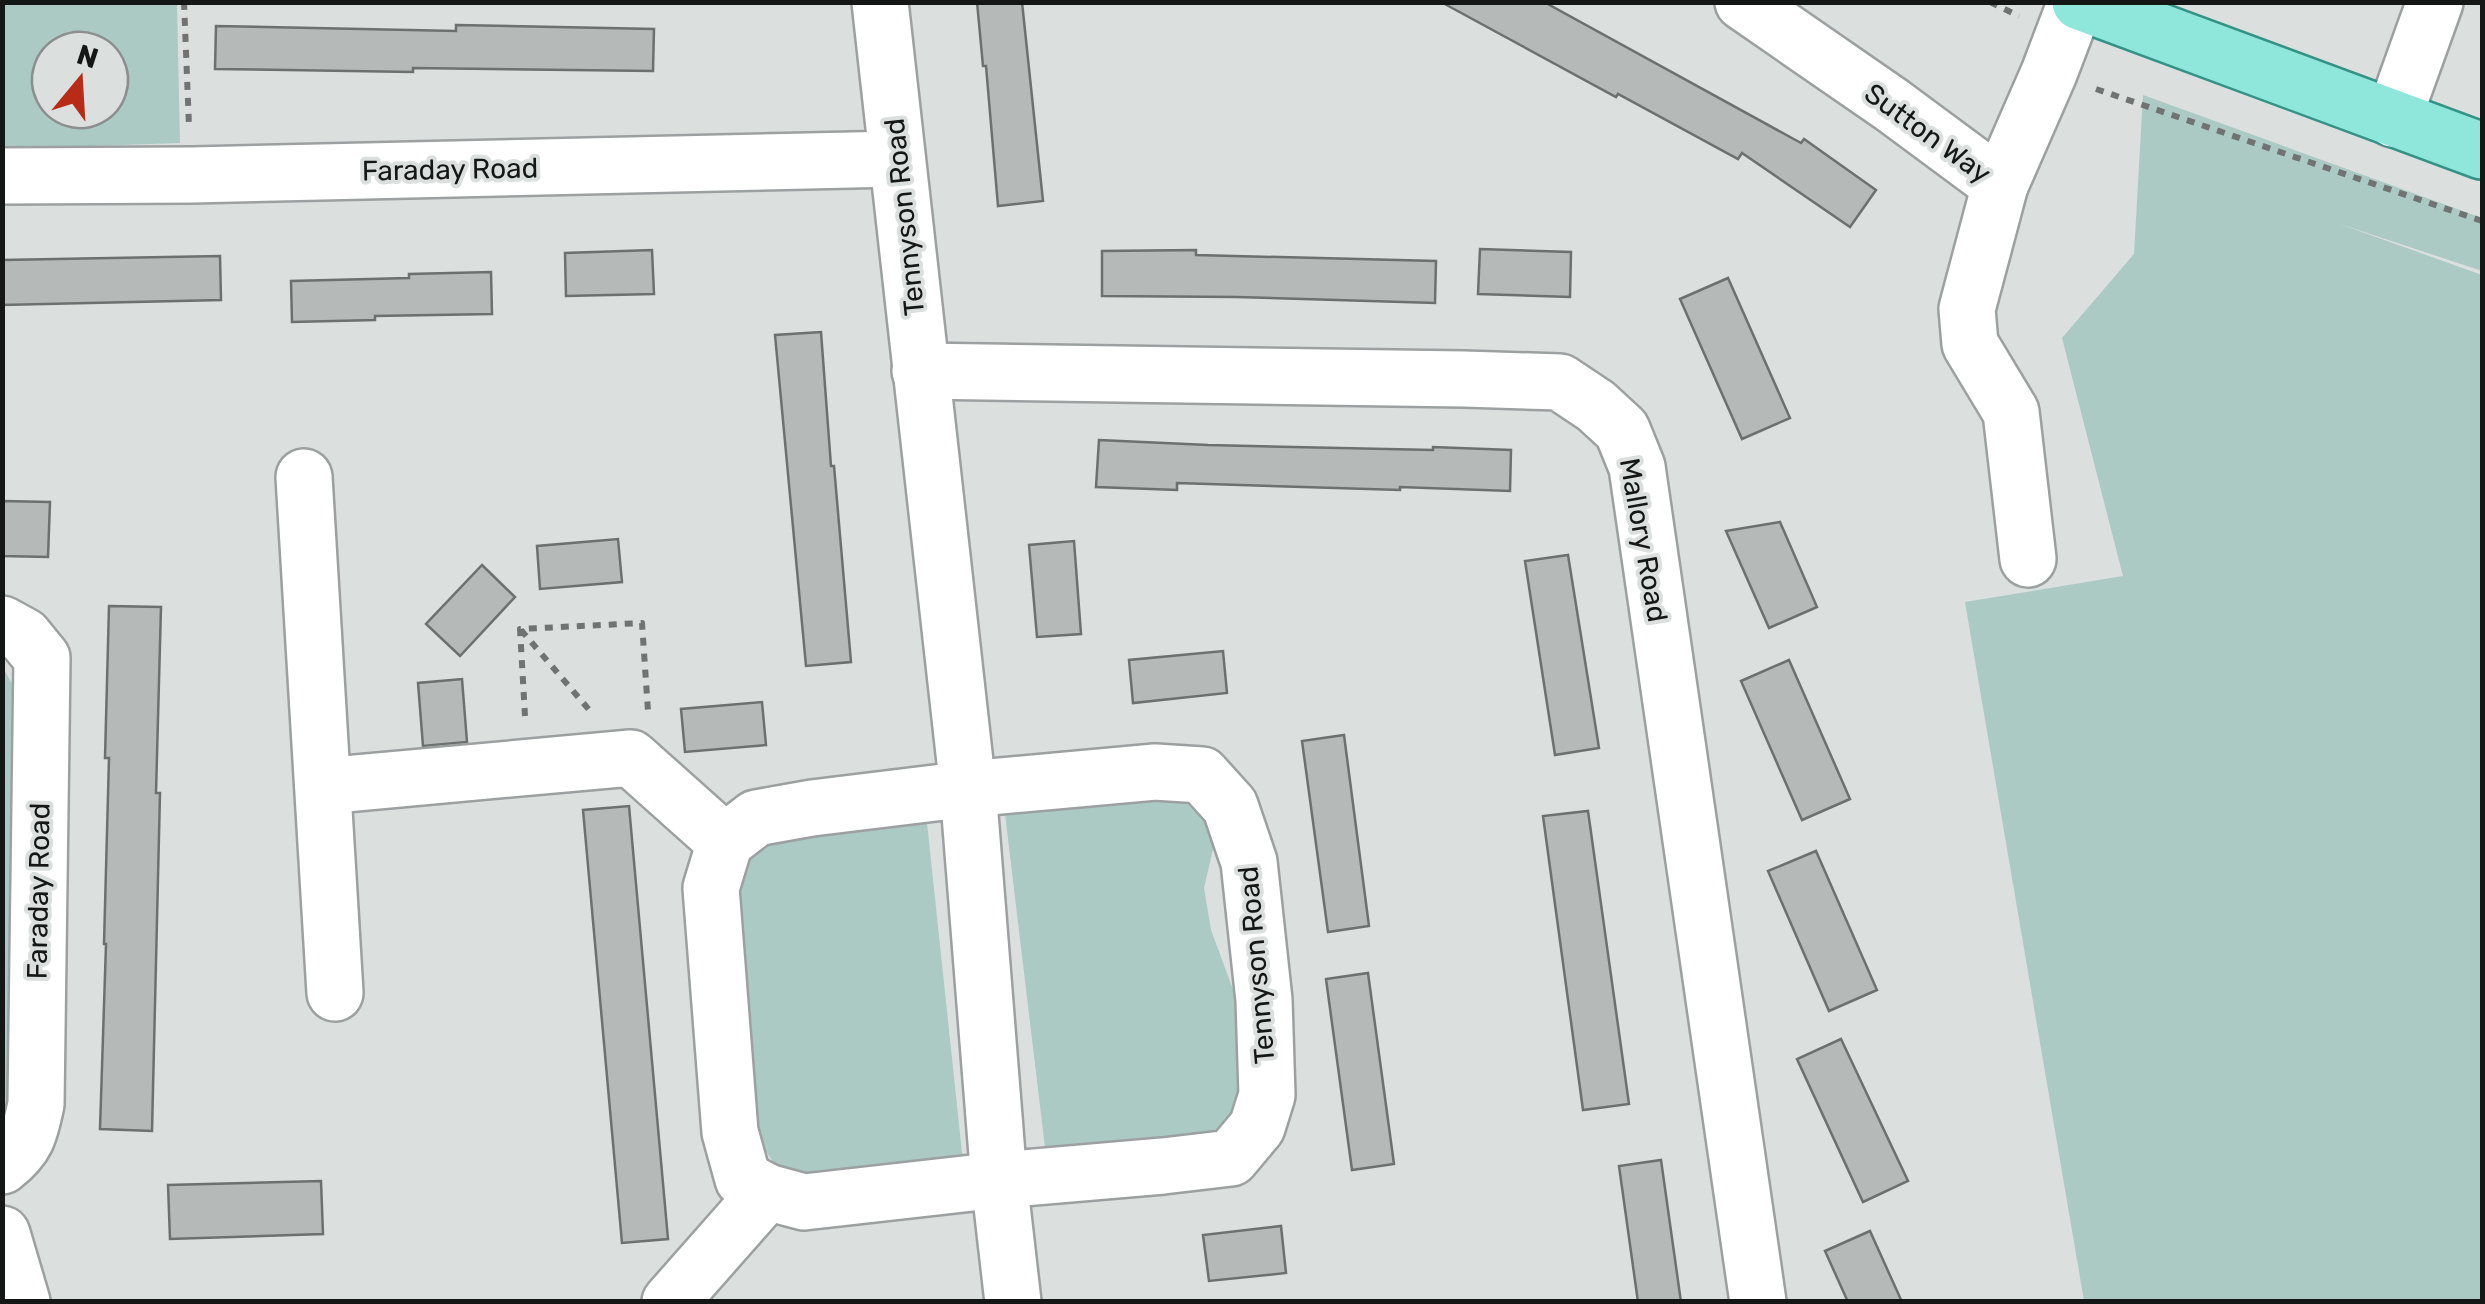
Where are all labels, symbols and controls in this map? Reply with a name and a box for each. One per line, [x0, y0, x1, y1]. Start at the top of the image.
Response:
north arrow [30, 30, 130, 130]
text: N [73, 38, 102, 76]
street label: Sutton Way [1858, 77, 1997, 190]
street label: Tennyson Road [878, 117, 931, 317]
street label: Faraday Road [361, 151, 539, 188]
street label: Mallory Road [1613, 456, 1674, 625]
street label: Faraday Road [20, 802, 57, 980]
street label: Tennyson Road [1231, 865, 1282, 1065]

